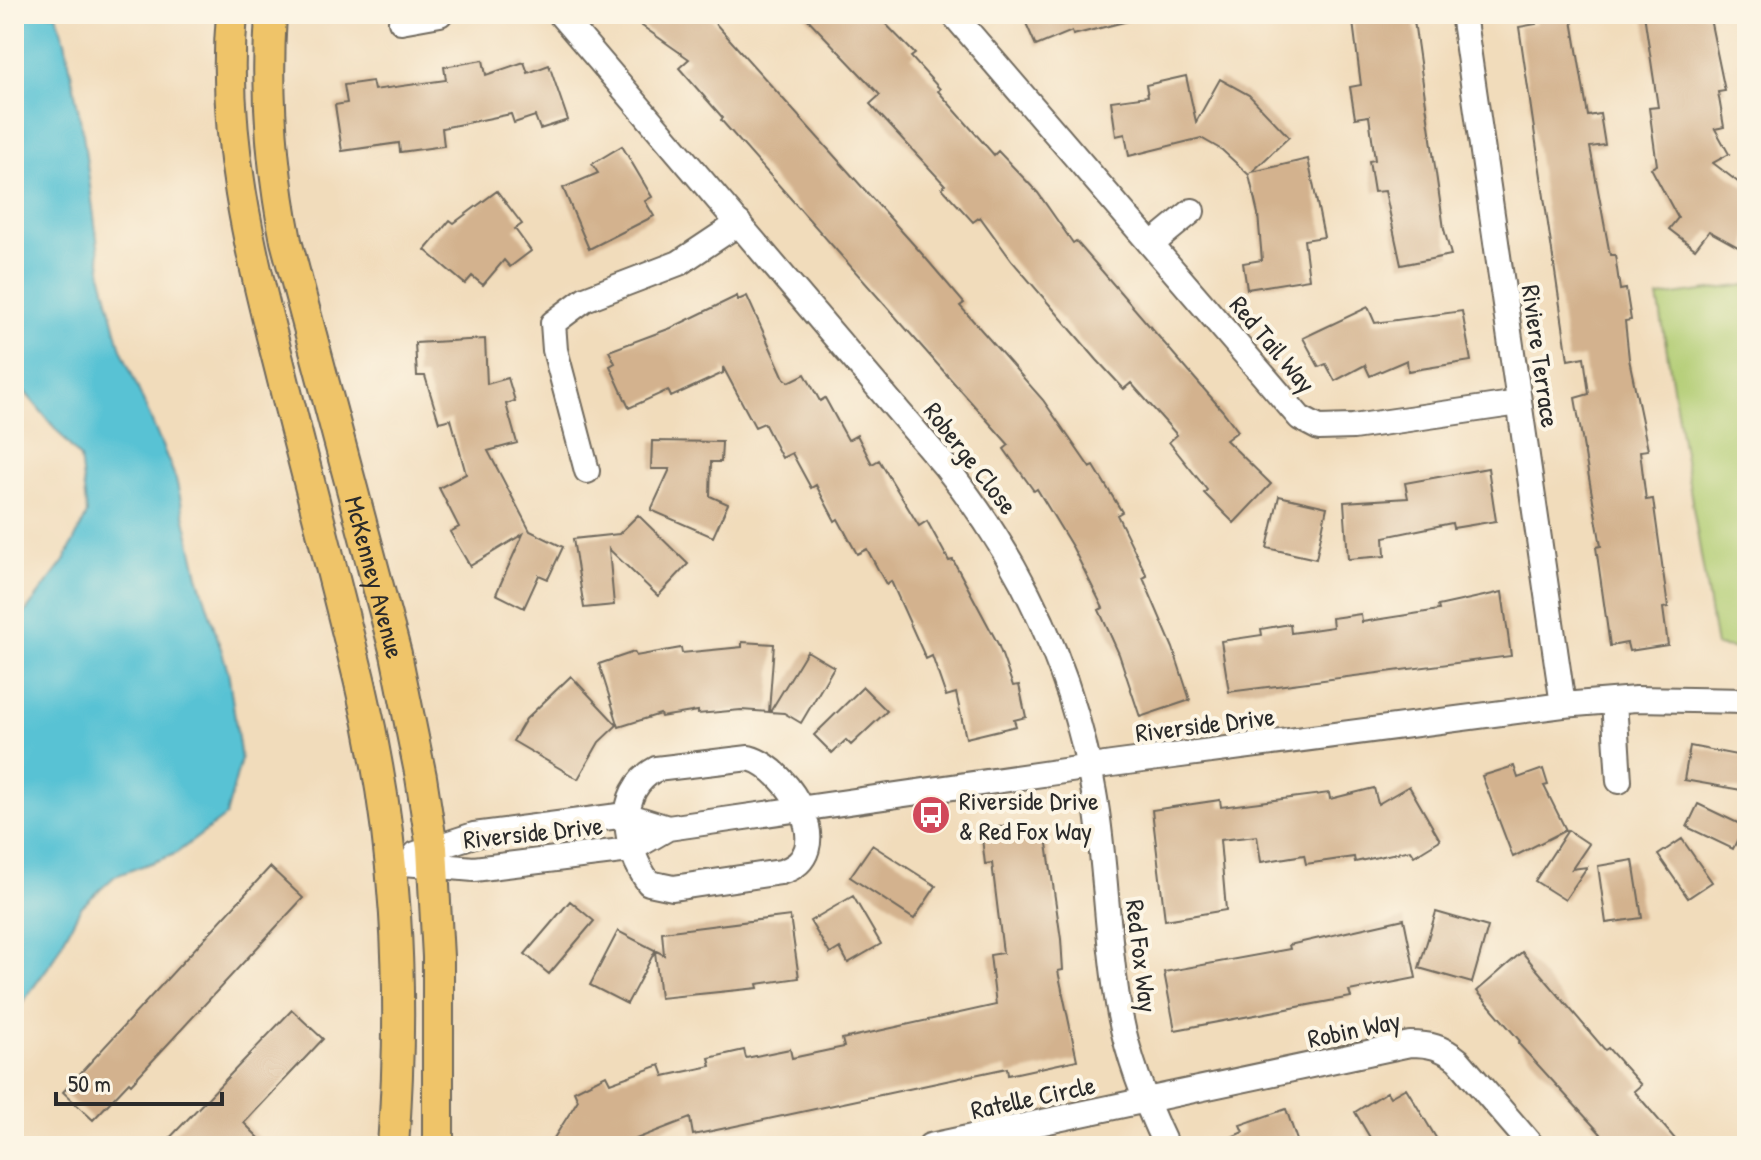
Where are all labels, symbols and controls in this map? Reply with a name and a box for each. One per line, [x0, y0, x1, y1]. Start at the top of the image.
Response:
street label: Riviere Terrace [1514, 282, 1568, 430]
street label: Red Tail Way [1222, 288, 1324, 400]
street label: Roberge Close [916, 395, 1026, 521]
street label: McKenney Avenue [337, 492, 414, 662]
street label: Riverside Drive [1134, 698, 1276, 750]
place label: Riverside Drive & Red Fox Way [959, 783, 1099, 848]
bus stop icon: Riverside Drive & Red Fox Way [910, 794, 952, 836]
street label: Riverside Drive [462, 807, 604, 857]
street label: Red Fox Way [1118, 898, 1166, 1014]
street label: Robin Way [1305, 1002, 1403, 1056]
scale bar [56, 1056, 222, 1106]
text: 50 m [68, 1067, 111, 1099]
street label: Ratelle Circle [968, 1067, 1098, 1127]

